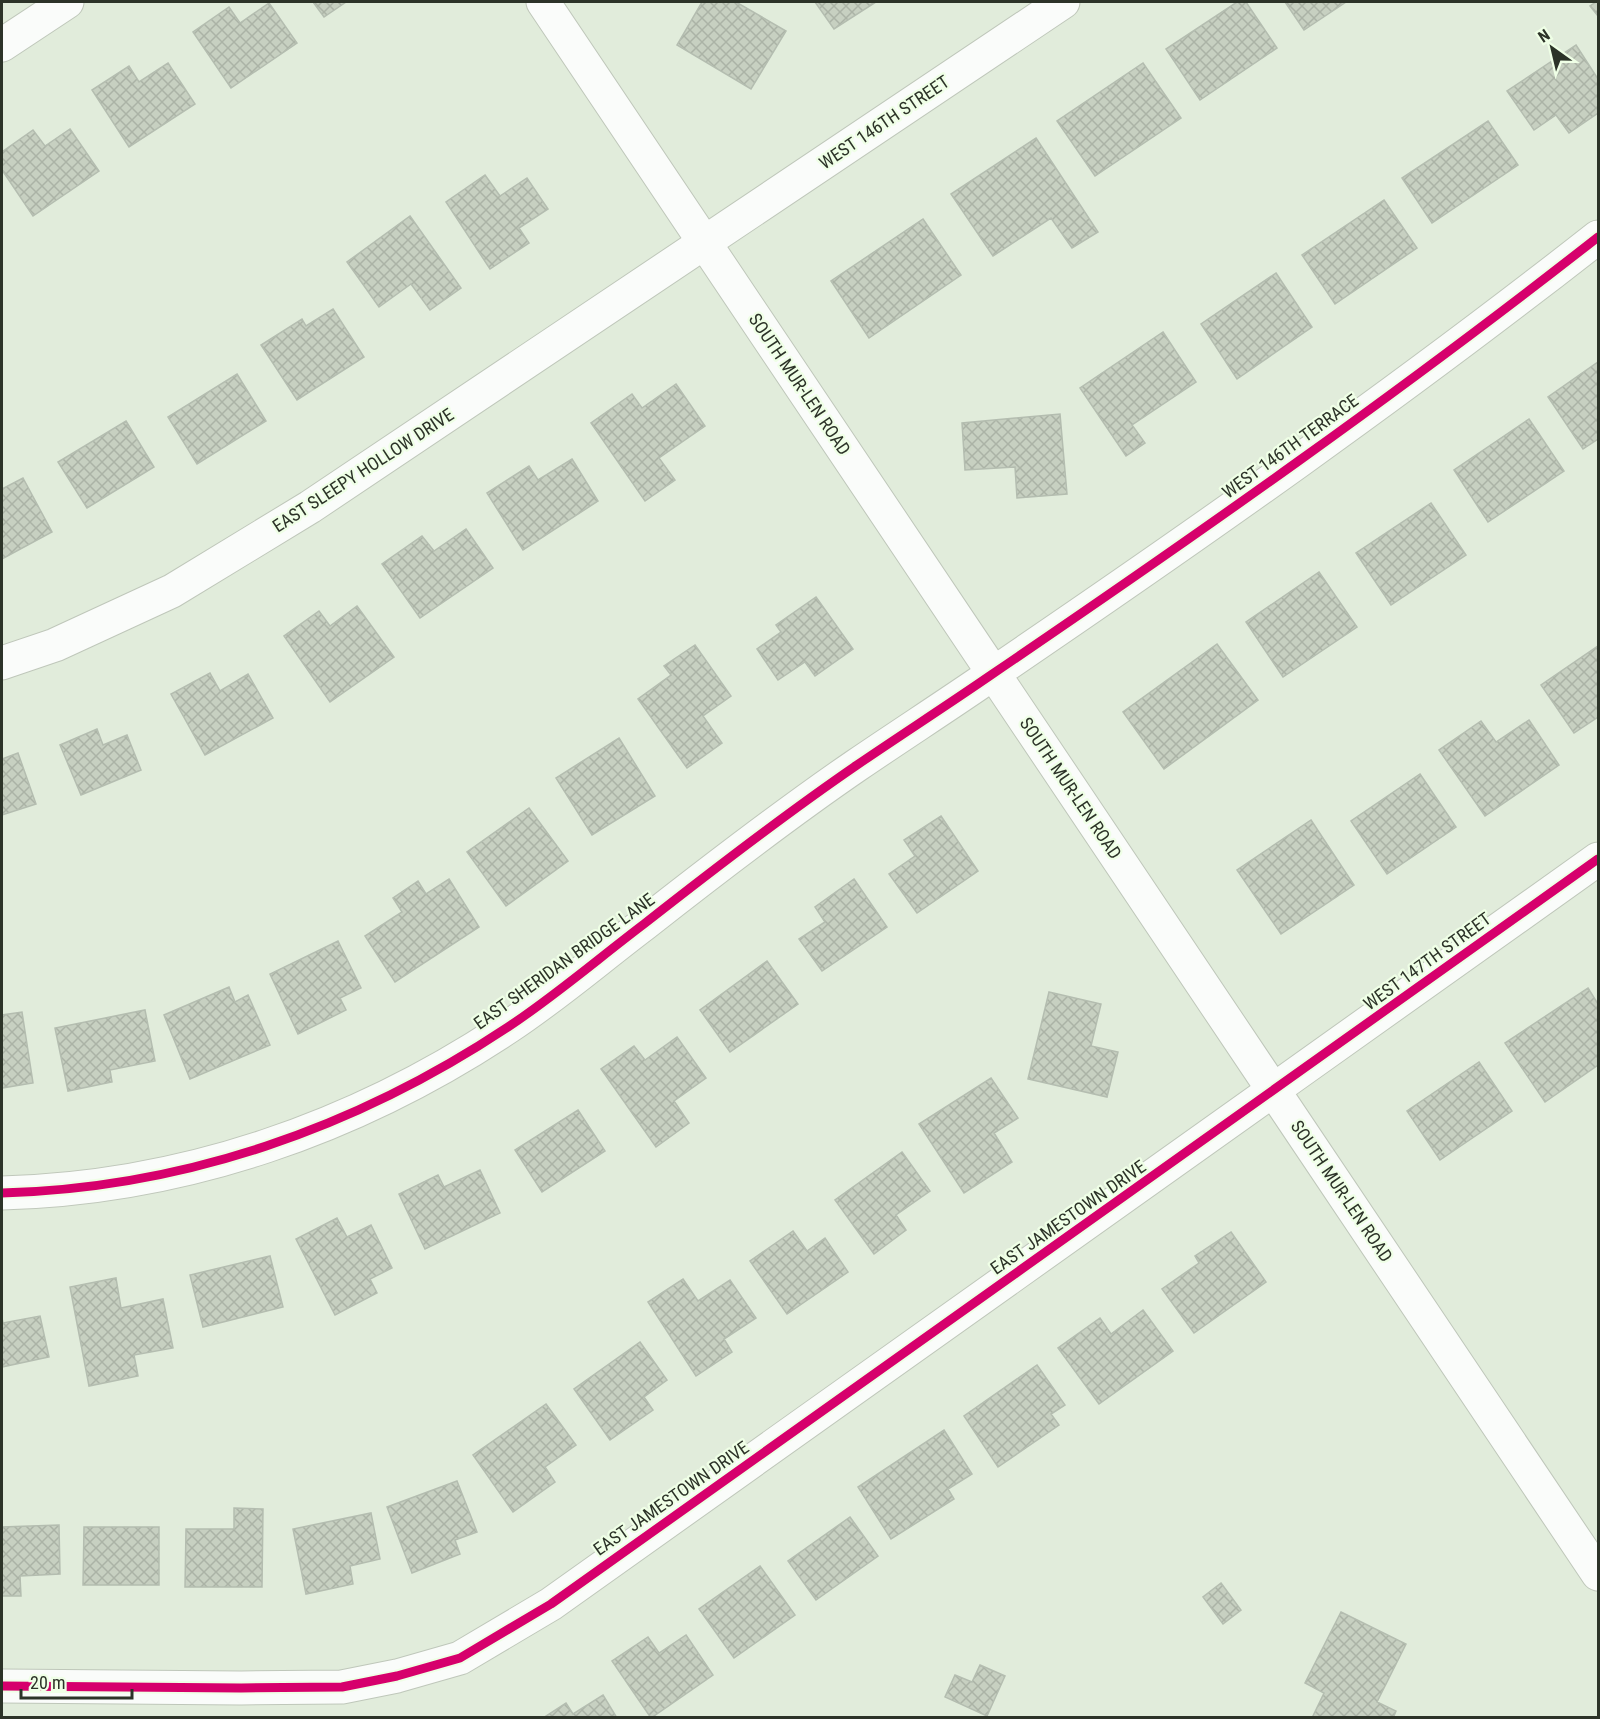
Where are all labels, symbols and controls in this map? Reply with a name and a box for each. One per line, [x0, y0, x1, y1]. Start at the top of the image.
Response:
north arrow [1522, 18, 1582, 78]
text: N [1535, 25, 1553, 47]
street label: WEST 146TH STREET [815, 71, 953, 173]
street label: SOUTH MUR-LEN ROAD [745, 309, 855, 459]
street label: WEST 146TH TERRACE [1218, 390, 1362, 502]
street label: EAST SLEEPY HOLLOW DRIVE [269, 404, 458, 536]
street label: SOUTH MUR-LEN ROAD [1016, 713, 1126, 863]
street label: EAST SHERIDAN BRIDGE LANE [470, 888, 658, 1034]
street label: WEST 147TH STREET [1359, 908, 1495, 1014]
street label: SOUTH MUR-LEN ROAD [1287, 1116, 1397, 1266]
street label: EAST JAMESTOWN DRIVE [986, 1155, 1150, 1279]
street label: EAST JAMESTOWN DRIVE [589, 1436, 753, 1560]
scale bar [21, 1662, 132, 1700]
text: 20 m [30, 1672, 65, 1693]

